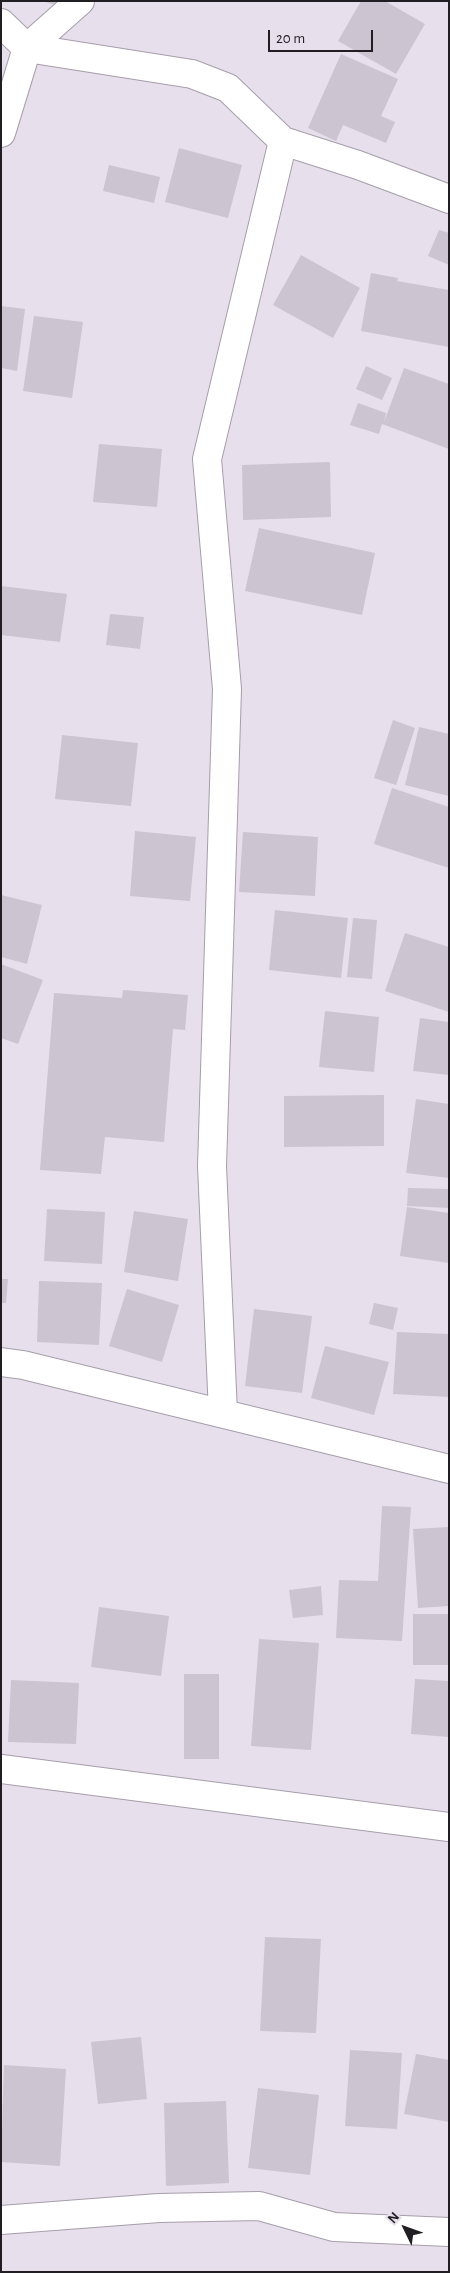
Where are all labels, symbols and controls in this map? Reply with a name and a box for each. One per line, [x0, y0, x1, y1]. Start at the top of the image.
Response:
scale bar [270, 20, 375, 52]
text: 20 m [276, 31, 305, 46]
north arrow [380, 2203, 430, 2253]
text: N [385, 2210, 402, 2226]

